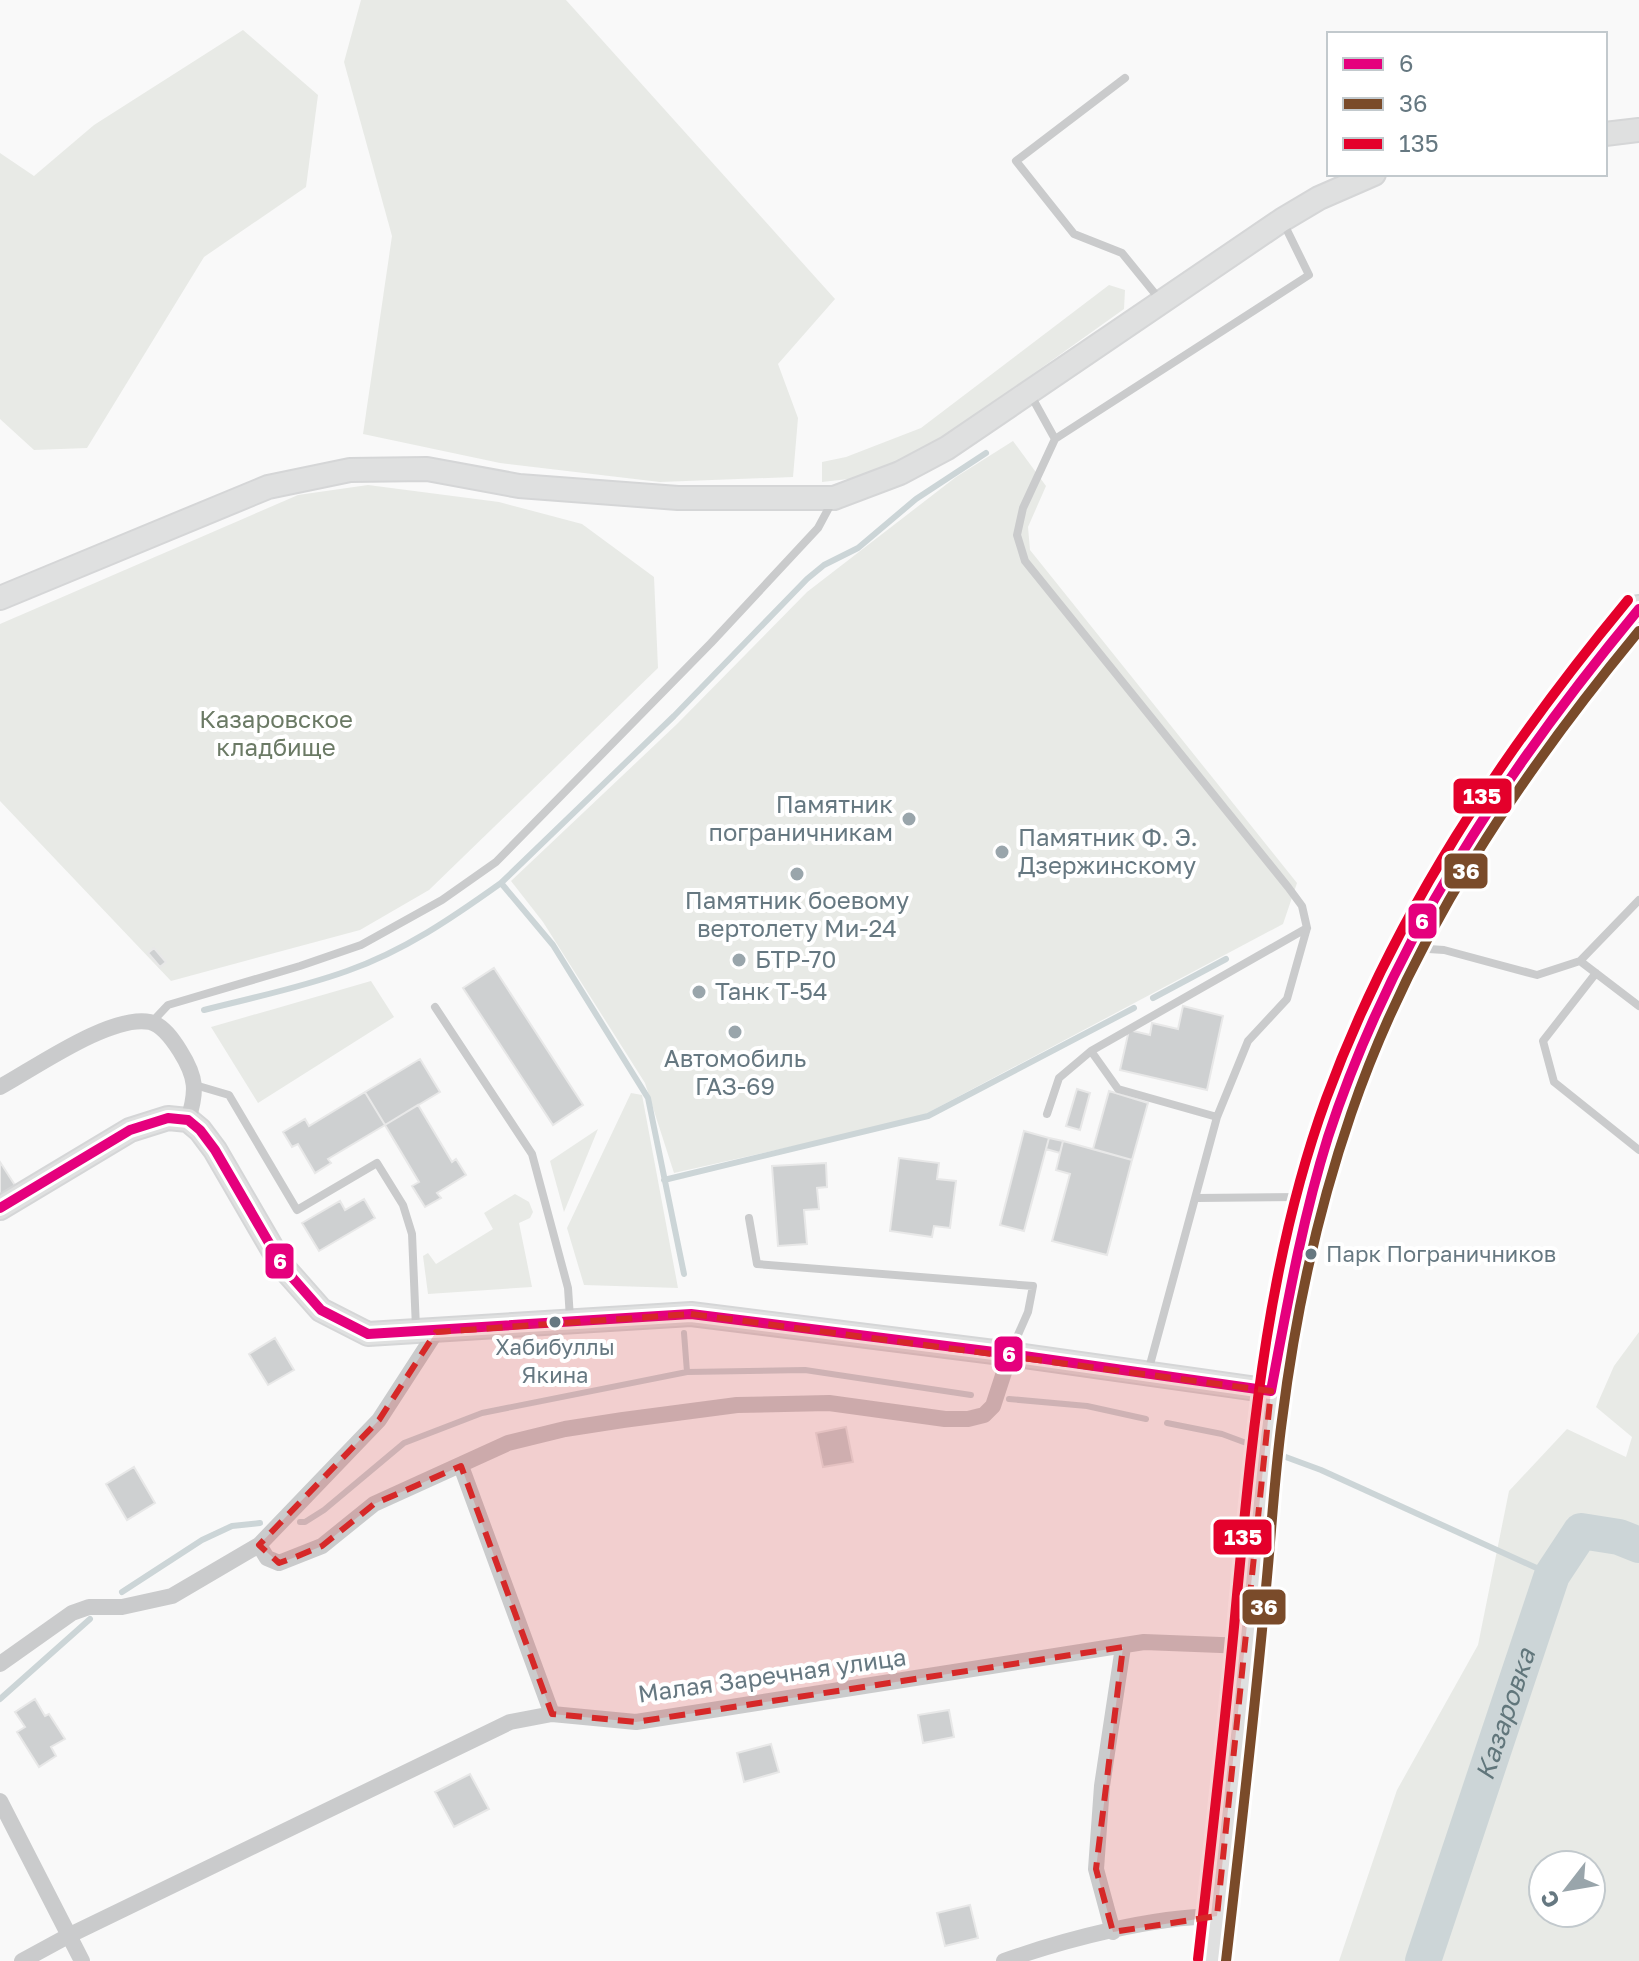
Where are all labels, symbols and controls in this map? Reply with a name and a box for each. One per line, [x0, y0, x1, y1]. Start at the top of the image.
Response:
legend [1327, 32, 1607, 176]
text: 6 [1399, 48, 1414, 77]
text: 36 [1399, 88, 1428, 117]
text: 135 [1399, 128, 1439, 157]
park label: Казаровское кладбище [199, 704, 353, 761]
line badge: 135 [1452, 777, 1513, 815]
text: 135 [1463, 782, 1501, 809]
place label: Памятник пограничникам [709, 789, 893, 846]
marker: Памятник пограничникам [900, 810, 918, 828]
place label: Памятник Ф. Э. Дзержинскому [1018, 822, 1198, 879]
marker: Памятник Ф. Э. Дзержинскому [993, 843, 1011, 861]
line badge: 36 [1443, 852, 1489, 890]
text: 36 [1452, 857, 1480, 884]
marker: Памятник боевому вертолету Ми-24 [788, 865, 806, 883]
place label: Памятник боевому вертолету Ми-24 [685, 885, 909, 942]
line badge: 6 [1407, 902, 1438, 940]
text: 6 [1415, 907, 1429, 934]
place label: БТР-70 [755, 944, 836, 973]
marker: БТР-70 [730, 951, 748, 969]
place label: Танк Т-54 [715, 976, 828, 1005]
marker: Танк Т-54 [690, 983, 708, 1001]
marker: Автомобиль ГАЗ-69 [726, 1023, 744, 1041]
place label: Автомобиль ГАЗ-69 [664, 1043, 806, 1100]
place label: Парк Пограничников [1326, 1240, 1556, 1267]
line badge: 6 [264, 1242, 295, 1280]
marker: Парк Пограничников [1303, 1246, 1319, 1262]
text: 6 [273, 1247, 287, 1274]
marker: Хабибуллы Якина [547, 1314, 563, 1330]
place label: Хабибуллы Якина [495, 1333, 615, 1388]
line badge: 6 [993, 1335, 1024, 1373]
text: 6 [1002, 1340, 1016, 1367]
line badge: 135 [1212, 1518, 1273, 1556]
text: 135 [1224, 1523, 1262, 1550]
line badge: 36 [1241, 1588, 1287, 1626]
text: 36 [1250, 1593, 1278, 1620]
street label: Малая Заречная улица [636, 1641, 908, 1708]
water label: Казаровка [1469, 1643, 1542, 1784]
north arrow [1527, 1849, 1607, 1929]
text: С [1534, 1886, 1565, 1913]

